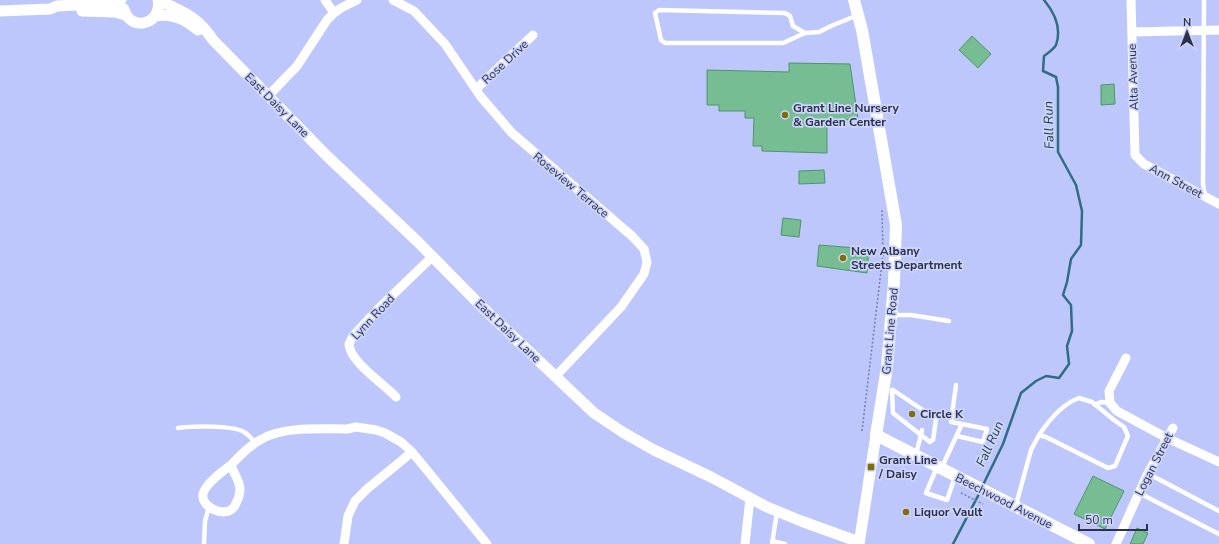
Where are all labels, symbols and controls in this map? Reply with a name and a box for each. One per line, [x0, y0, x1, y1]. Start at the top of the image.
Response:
north arrow [1167, 12, 1207, 52]
text: N [1183, 15, 1191, 30]
street label: Rose Drive [478, 36, 532, 88]
street label: Alta Avenue [1124, 43, 1142, 111]
street label: East Daisy Lane [241, 69, 313, 141]
place label: Grant Line Nursery & Garden Center [793, 100, 899, 130]
water label: Fall Run [1039, 101, 1059, 149]
marker: Grant Line Nursery & Garden Center [780, 110, 790, 120]
street label: Roseview Terrace [530, 148, 612, 222]
street label: Ann Street [1147, 160, 1206, 202]
place label: New Albany Streets Department [851, 243, 963, 273]
marker: New Albany Streets Department [838, 253, 848, 263]
street label: Grant Line Road [878, 287, 902, 375]
street label: Lynn Road [348, 291, 398, 343]
street label: East Daisy Lane [472, 296, 544, 366]
place label: Circle K [920, 406, 964, 422]
marker: Circle K [907, 409, 917, 419]
water label: Fall Run [972, 418, 1008, 470]
street label: Logan Street [1131, 429, 1177, 498]
place label: Grant Line / Daisy [878, 452, 938, 482]
marker: Grant Line / Daisy [866, 462, 876, 472]
street label: Beechwood Avenue [952, 469, 1056, 533]
place label: Liquor Vault [914, 504, 983, 520]
scale bar [1079, 506, 1147, 532]
marker: Liquor Vault [901, 507, 911, 517]
text: 50 m [1085, 512, 1113, 528]

